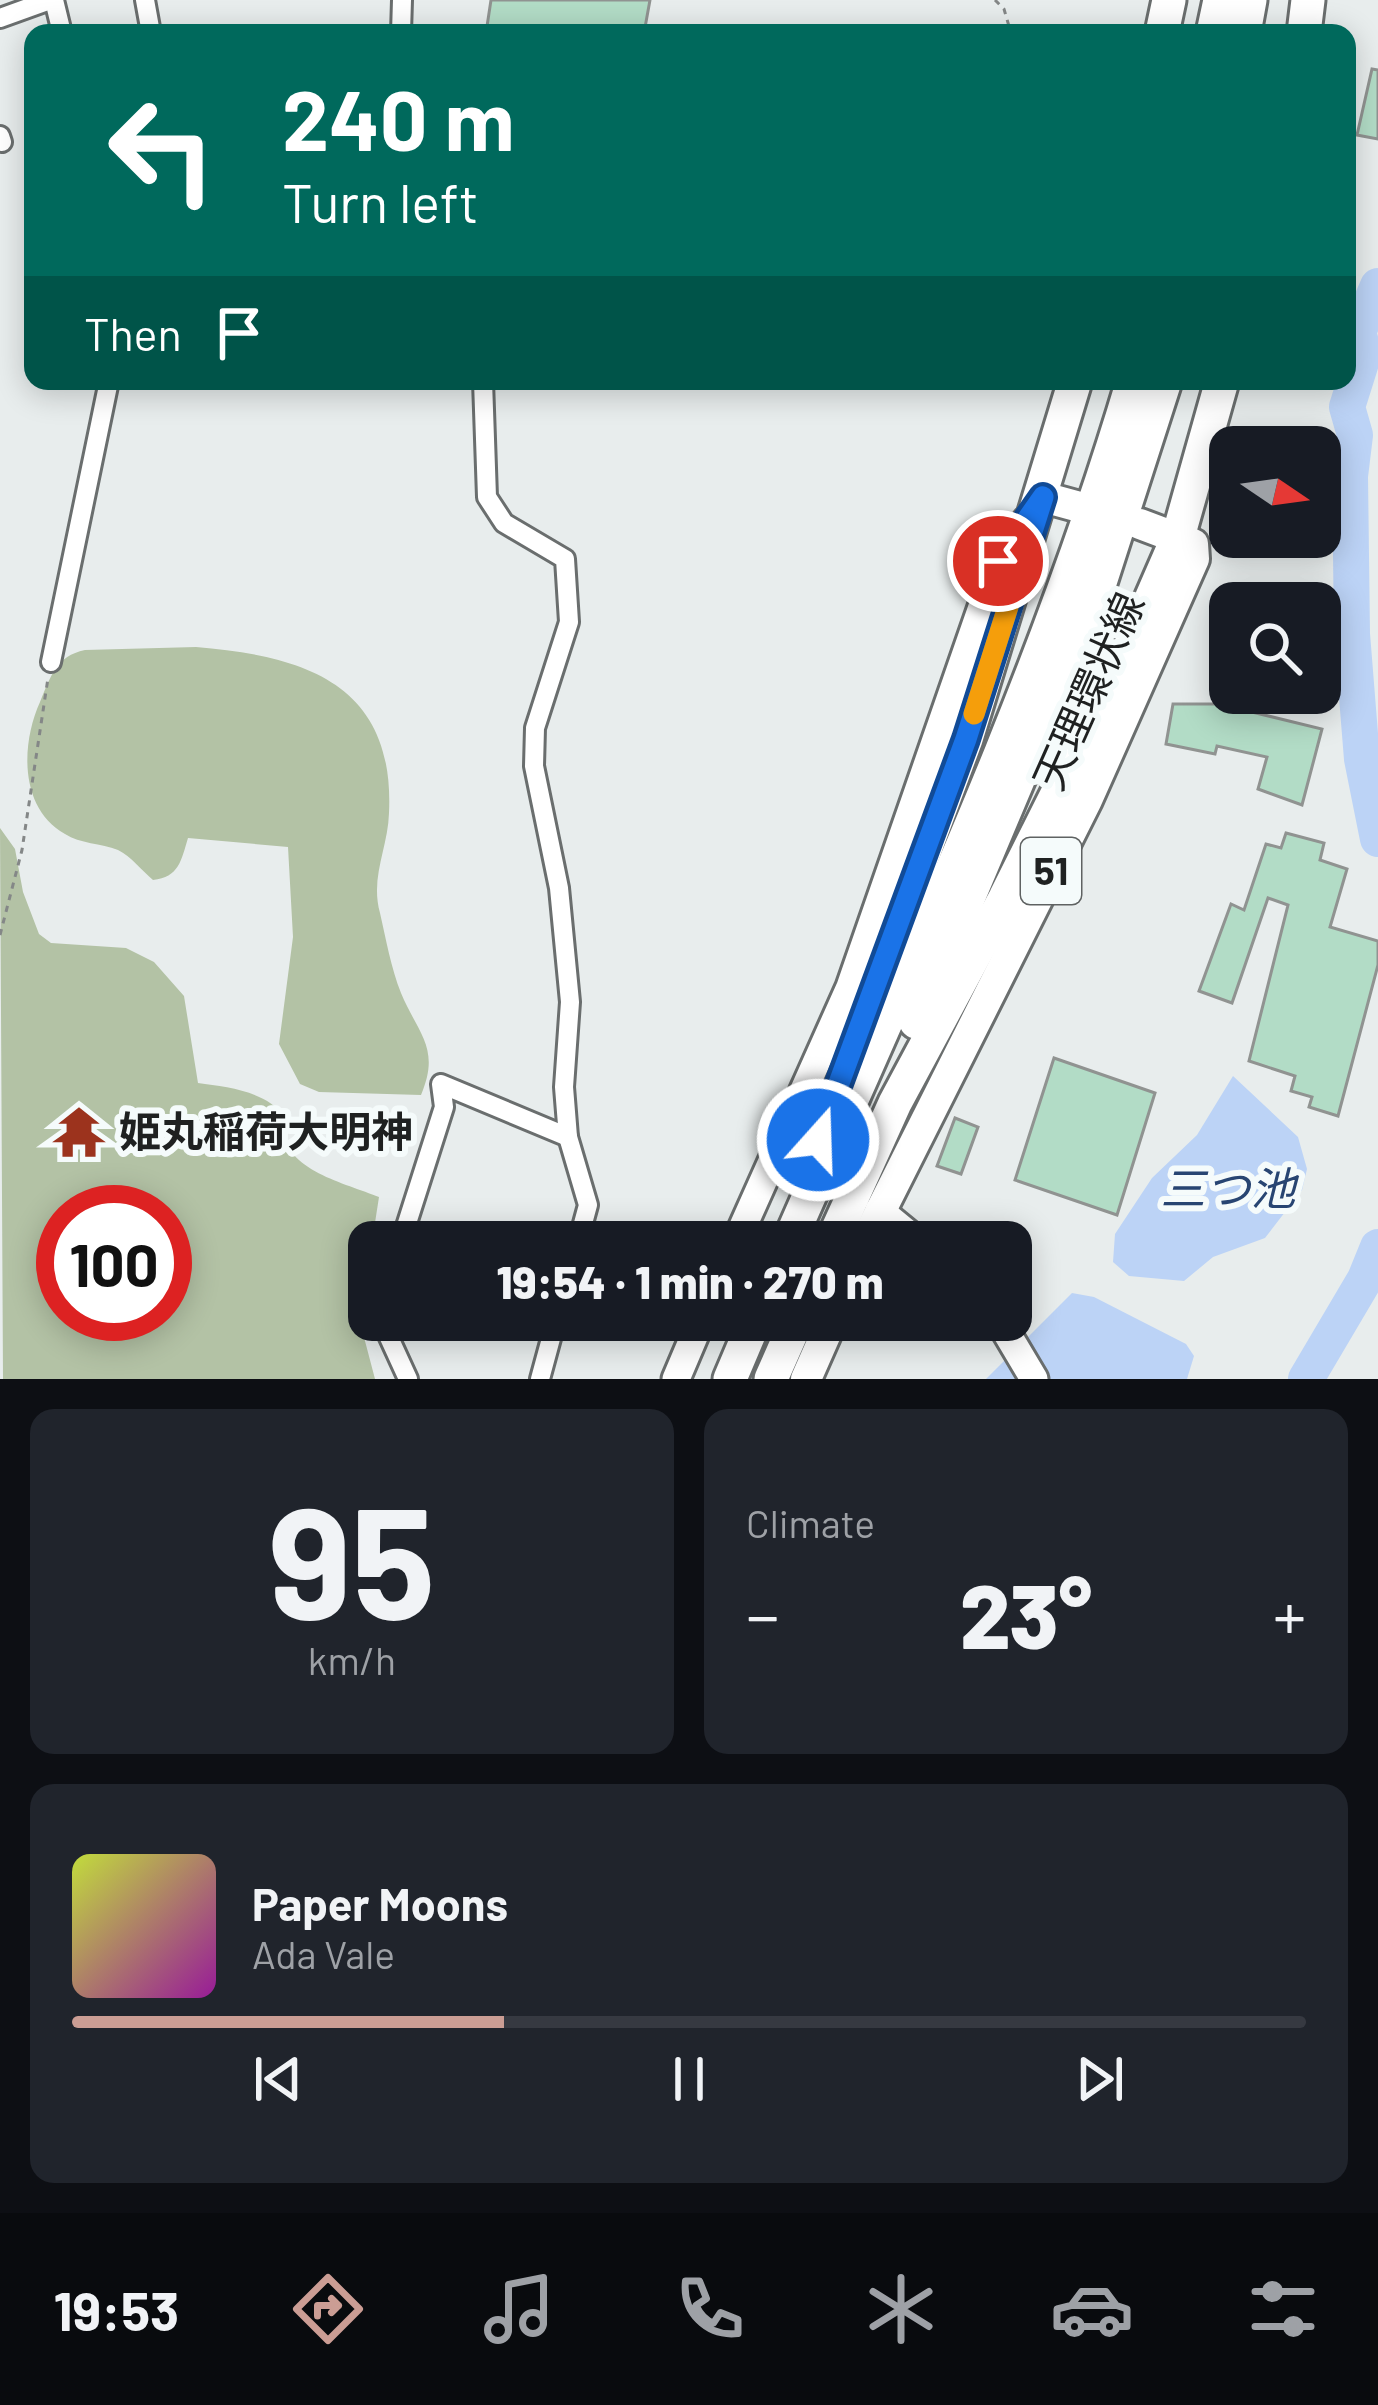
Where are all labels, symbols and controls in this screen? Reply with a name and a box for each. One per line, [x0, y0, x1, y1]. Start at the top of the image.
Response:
text: 240 m [282, 67, 515, 168]
icon: left [84, 72, 240, 228]
text: Turn left [282, 169, 479, 234]
icon: arrive [206, 300, 272, 366]
text: Then [84, 306, 182, 360]
north arrow [1209, 426, 1341, 558]
map controls [1209, 426, 1341, 714]
pin [947, 510, 1049, 612]
icon: arrive [965, 528, 1031, 594]
button: search [1209, 582, 1341, 714]
street label: 天理環状線 [1022, 584, 1153, 796]
road number: 51 [1021, 838, 1081, 904]
position arrow [755, 1077, 881, 1203]
temple icon: 姫丸稲荷大明神 [50, 1103, 108, 1161]
place label: 姫丸稲荷大明神 [119, 1105, 413, 1155]
water label: 三つ池 [1160, 1160, 1299, 1214]
speed limit sign: 100 [36, 1185, 192, 1341]
text: 19:54 · 1 min · 270 m [496, 1254, 884, 1308]
text: 95 [269, 1464, 435, 1651]
text: Climate [746, 1499, 875, 1546]
text: 23° [960, 1559, 1092, 1667]
text: − [746, 1574, 779, 1653]
text: + [1273, 1574, 1306, 1653]
text: km/h [308, 1636, 396, 1683]
text: Paper Moons [252, 1876, 508, 1930]
text: Ada Vale [252, 1930, 395, 1977]
icon: previous [245, 2046, 311, 2112]
icon: pause [656, 2046, 722, 2112]
icon: next [1067, 2046, 1133, 2112]
icon: directions [286, 2267, 370, 2351]
icon: music [477, 2267, 561, 2351]
icon: phone [668, 2267, 752, 2351]
icon: climate [859, 2267, 943, 2351]
icon: car [1050, 2267, 1134, 2351]
icon: filters [1241, 2267, 1325, 2351]
text: 19:53 [53, 2277, 179, 2342]

